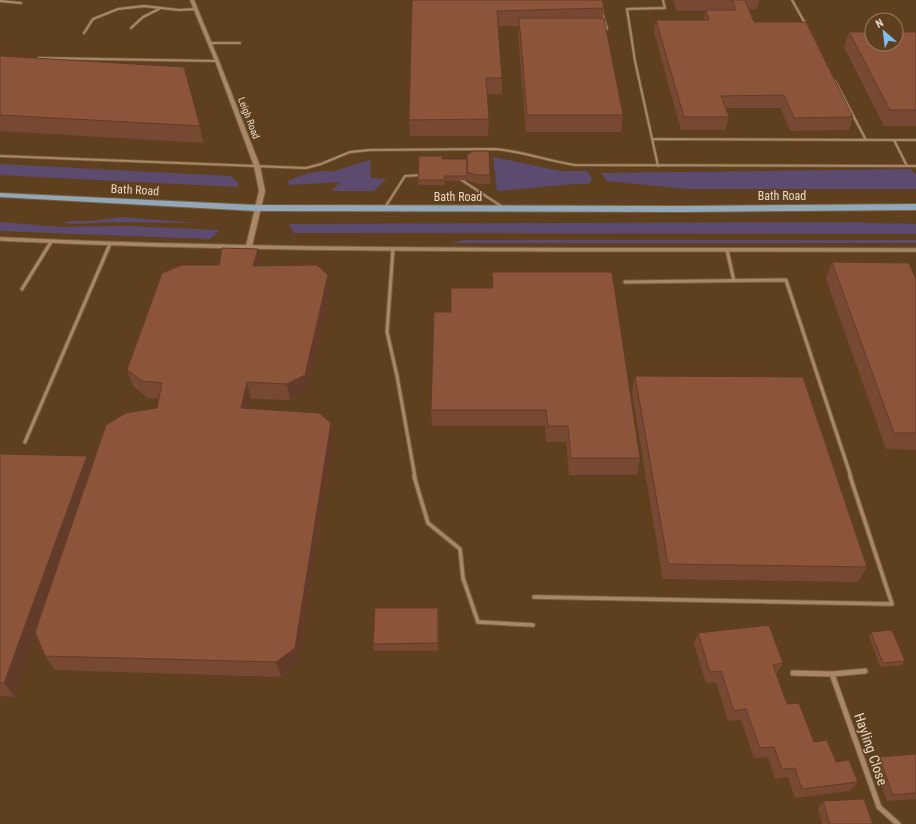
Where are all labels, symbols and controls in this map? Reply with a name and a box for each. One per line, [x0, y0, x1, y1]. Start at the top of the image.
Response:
north arrow [864, 12, 904, 52]
text: N [874, 16, 886, 31]
street label: Leigh Road [236, 96, 262, 140]
street label: Bath Road [110, 182, 160, 198]
street label: Bath Road [758, 189, 806, 203]
street label: Bath Road [434, 190, 482, 204]
street label: Hayling Close [851, 711, 891, 788]

